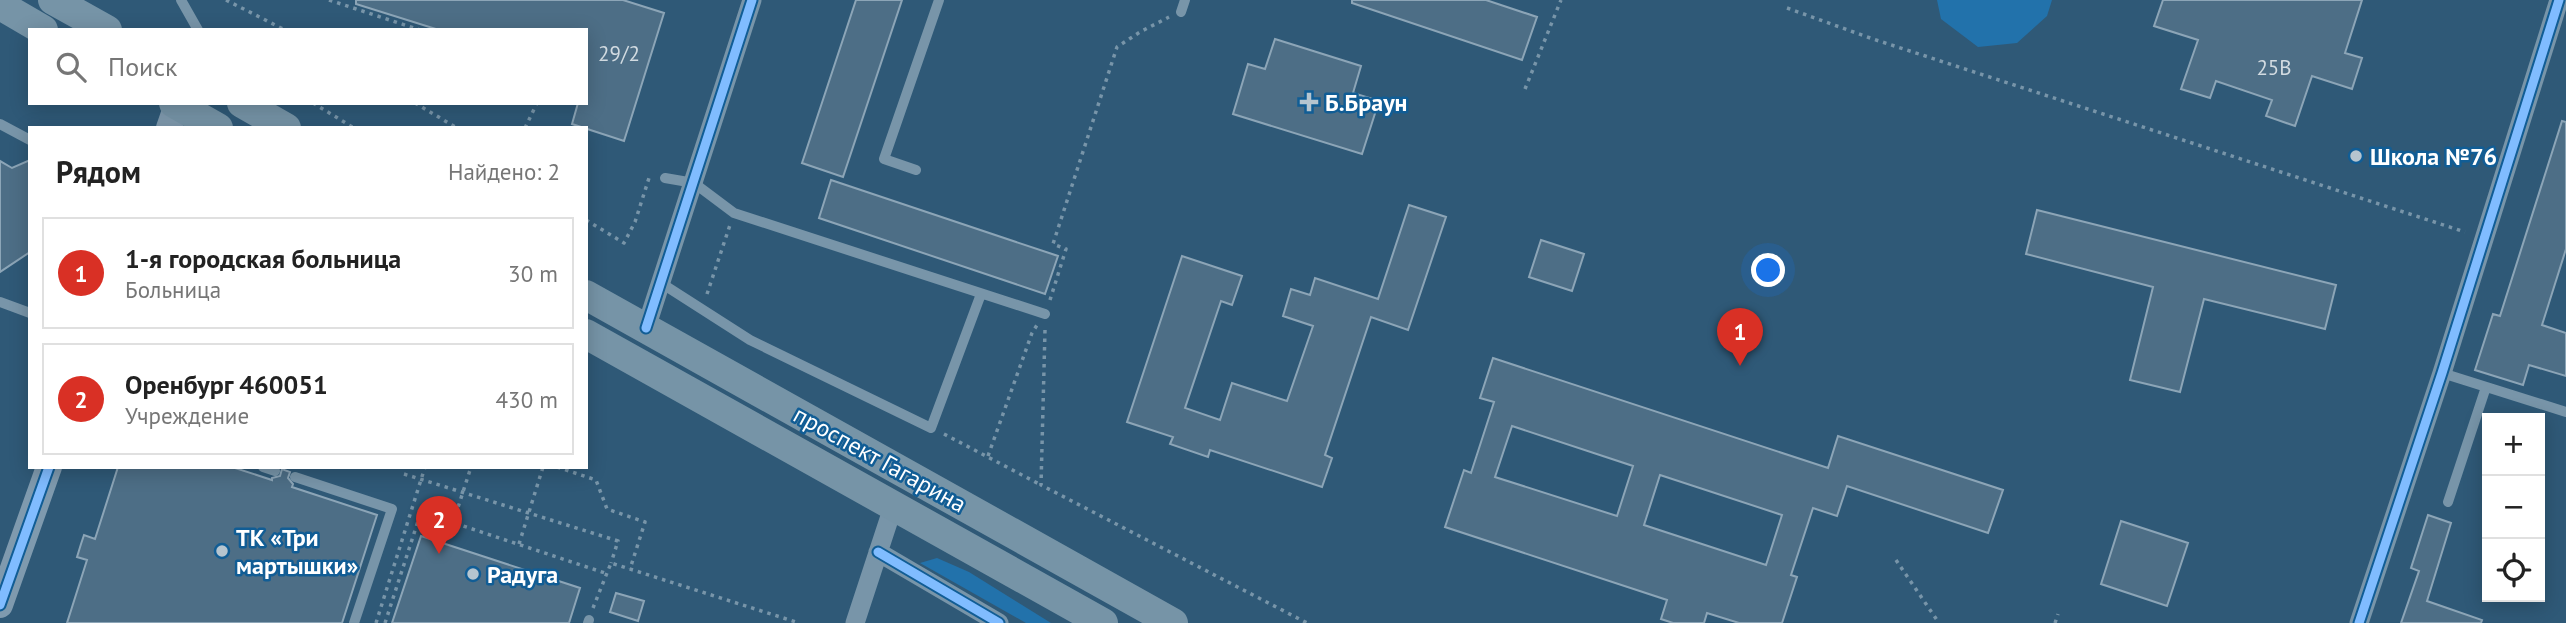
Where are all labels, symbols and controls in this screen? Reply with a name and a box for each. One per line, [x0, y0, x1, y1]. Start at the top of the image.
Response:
search box [28, 28, 588, 105]
house number: 29/2 [598, 40, 640, 67]
icon: search [52, 48, 90, 86]
text: Поиск [108, 50, 177, 83]
house number: 25В [2256, 54, 2292, 81]
place label: Б.Браун [1325, 87, 1408, 118]
marker: Б.Браун [1299, 92, 1319, 112]
place label: Школа №76 [2370, 141, 2497, 172]
marker: Школа №76 [2348, 148, 2364, 164]
text: Рядом [56, 152, 141, 191]
text: Найдено: 2 [448, 157, 560, 186]
text: 1-я городская больница [125, 242, 401, 275]
your location [1751, 253, 1785, 287]
text: 1 [74, 259, 88, 288]
text: 30 m [508, 259, 558, 288]
text: Больница [125, 275, 221, 304]
pin: 1 [1717, 308, 1763, 366]
text: Оренбург 460051 [125, 368, 328, 401]
text: 2 [74, 385, 88, 414]
text: 430 m [496, 385, 558, 414]
street label: проспект Гагарина [788, 399, 972, 519]
text: Учреждение [125, 401, 249, 430]
map controls [2482, 413, 2545, 602]
button: + [2482, 413, 2545, 476]
button: − [2482, 476, 2545, 539]
pin: 2 [416, 496, 462, 554]
place label: ТК «Три мартышки» [236, 522, 358, 581]
button: locate [2482, 539, 2545, 602]
marker: ТК «Три мартышки» [214, 543, 230, 559]
place label: Радуга [487, 559, 558, 590]
marker: Радуга [465, 566, 481, 582]

